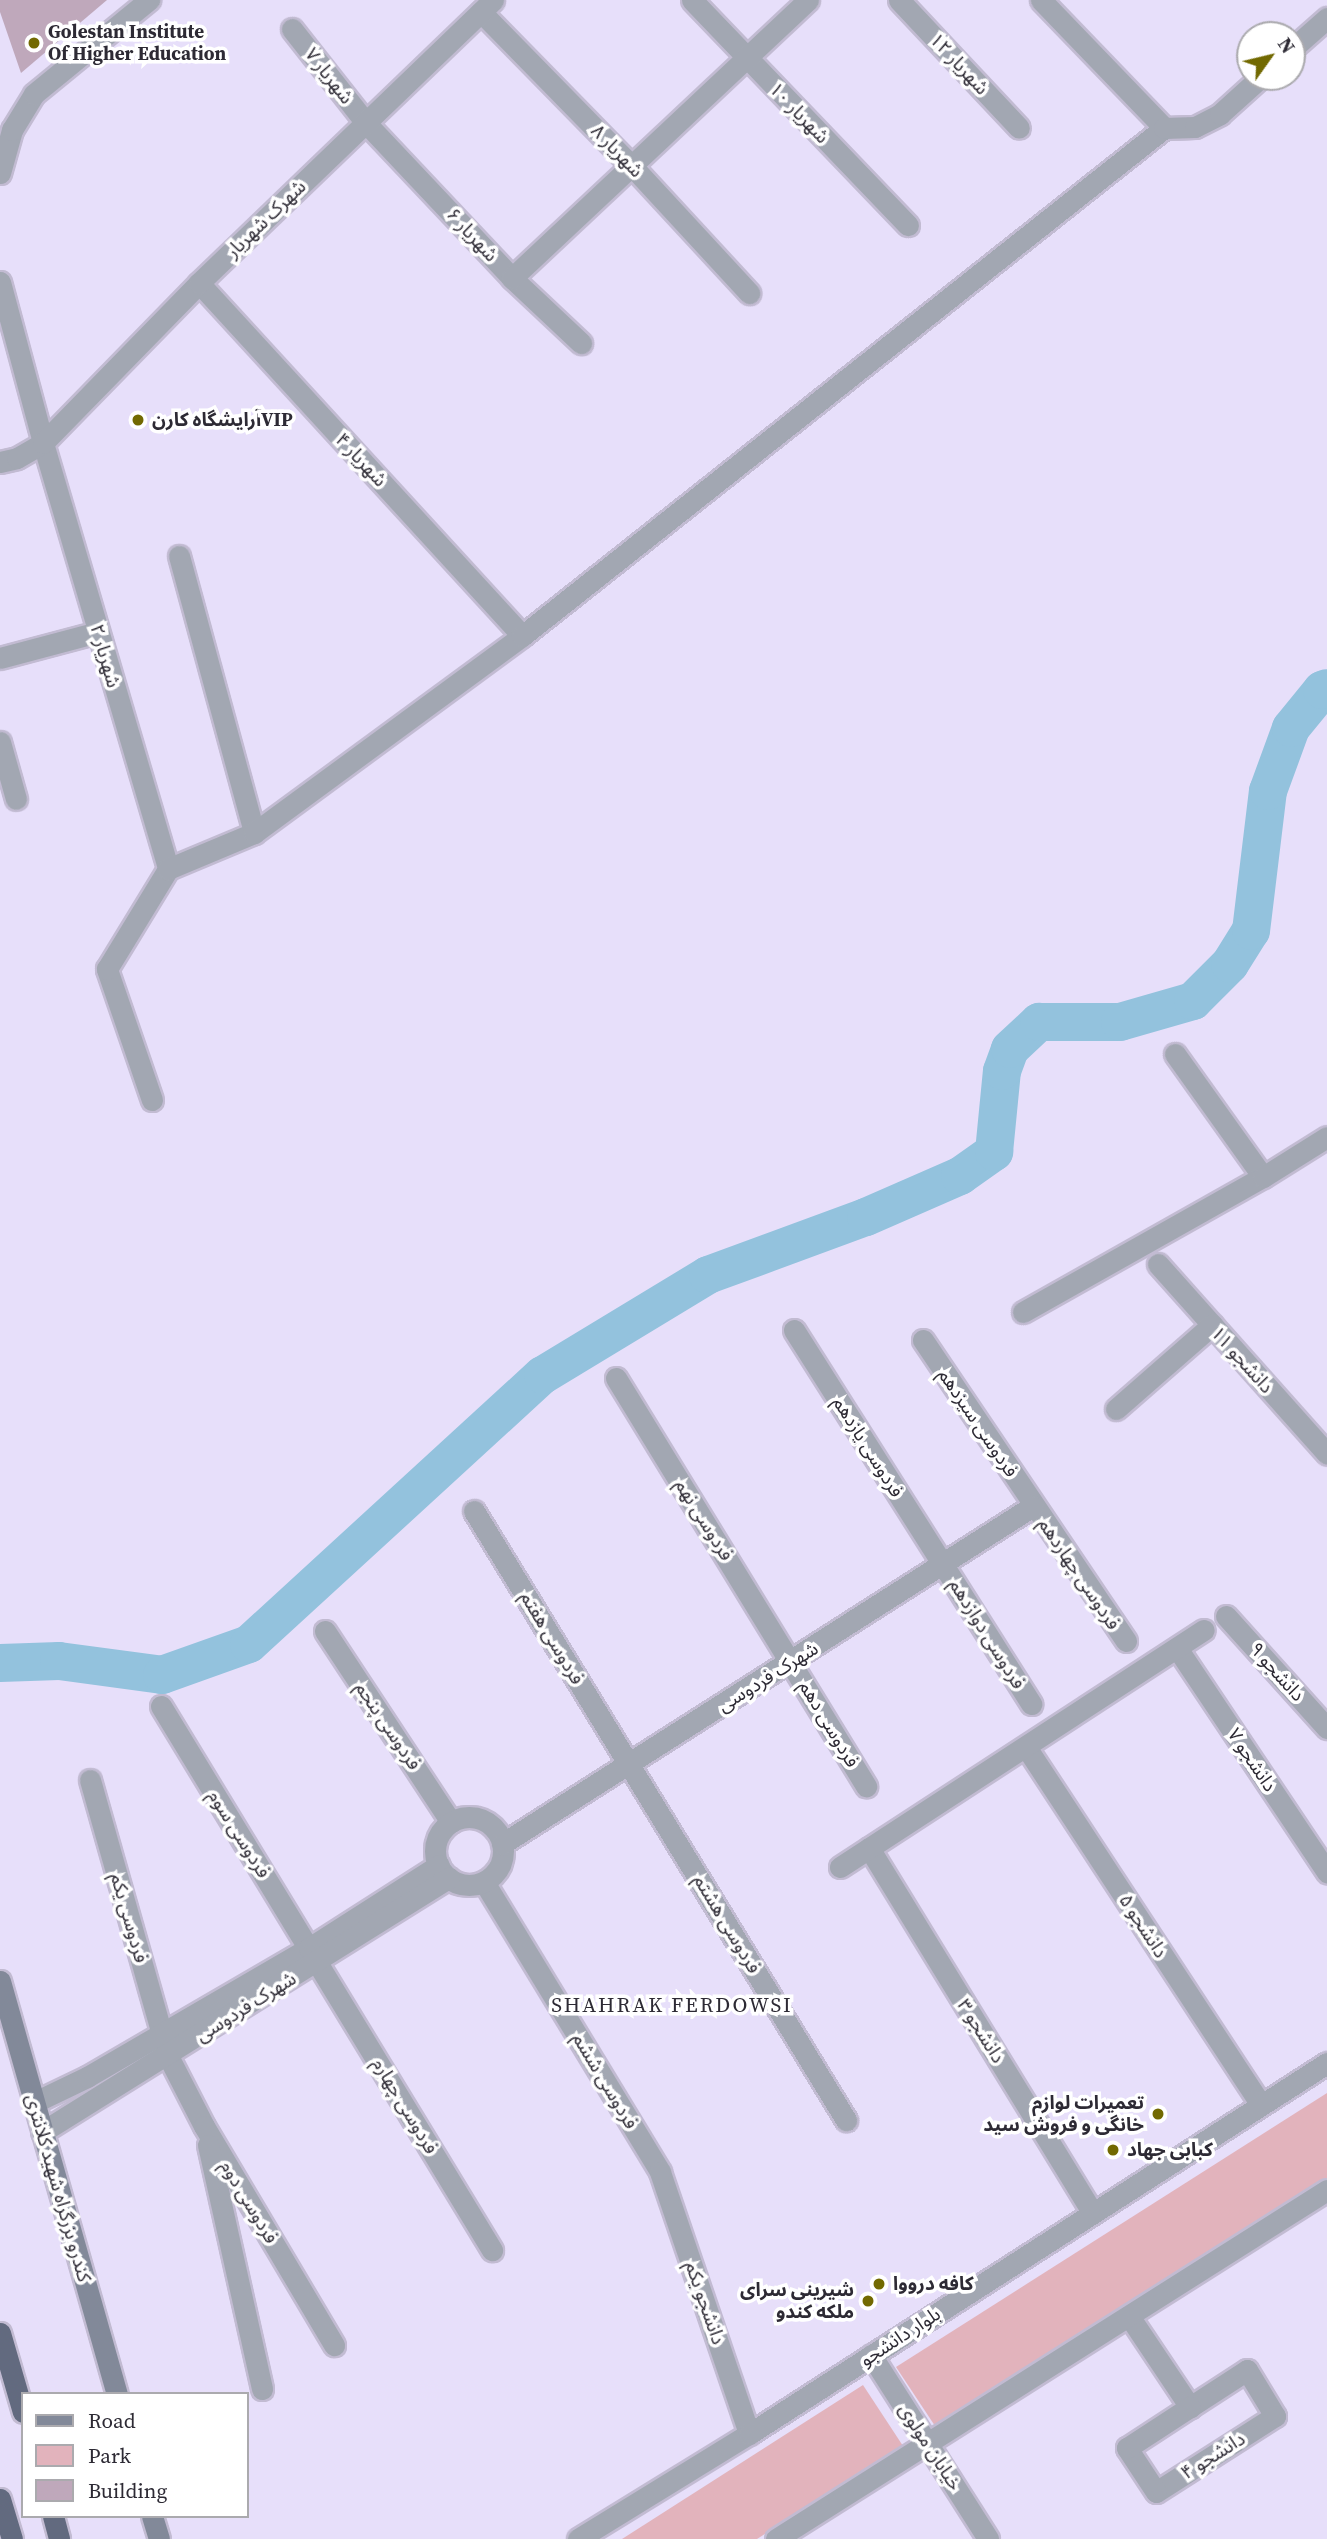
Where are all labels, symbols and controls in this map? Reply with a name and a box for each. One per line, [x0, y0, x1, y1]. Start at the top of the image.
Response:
place label: Golestan Institute Of Higher Education [48, 21, 226, 65]
north arrow [1236, 21, 1306, 91]
street label: شهریار ۱۲ [925, 28, 993, 100]
text: N [1272, 32, 1301, 58]
marker: Golestan Institute Of Higher Education [26, 35, 42, 51]
street label: شهریار ۷ [300, 43, 358, 109]
street label: شهریار ۱۰ [764, 78, 834, 148]
street label: شهریار ۸ [586, 120, 648, 182]
street label: شهرک شهریار [221, 175, 311, 263]
street label: شهریار ۶ [442, 203, 502, 267]
place label: آرایشگاه کارنVIP [152, 409, 293, 431]
marker: آرایشگاه کارنVIP [130, 412, 146, 428]
street label: شهریار ۴ [331, 428, 391, 492]
street label: ۲ شهریار [85, 622, 125, 690]
street label: دانشجو ۱۱ [1206, 1322, 1278, 1398]
street label: فردوسی سیزدهم [933, 1364, 1023, 1482]
street label: فردوسی یازدهم [828, 1392, 908, 1502]
street label: فردوسی نهم [670, 1475, 738, 1565]
street label: فردوسی چهاردهم [1033, 1514, 1125, 1634]
street label: فردوسی دوازدهم [944, 1575, 1030, 1693]
street label: فردوسی هفتم [515, 1587, 589, 1689]
street label: شهرک فردوسی [714, 1637, 822, 1717]
street label: دانشجو ۹ [1245, 1638, 1309, 1706]
street label: فردوسی دهم [794, 1677, 864, 1771]
street label: فردوسی پنجم [350, 1678, 426, 1774]
street label: دانشجو ۷ [1223, 1724, 1281, 1796]
street label: فردوسی سوم [203, 1786, 275, 1882]
street label: فردوسی یکم [105, 1870, 153, 1966]
street label: فردوسی هشتم [689, 1870, 765, 1978]
street label: دانشجو ۵ [1114, 1890, 1172, 1962]
street label: شهرک فردوسی [192, 1967, 300, 2047]
district label: SHAHRAK FERDOWSI [553, 1992, 791, 2018]
street label: دانشجو ۳ [952, 1995, 1010, 2067]
street label: فردوسی ششم [567, 2029, 643, 2133]
street label: فردوسی چهارم [367, 2054, 443, 2158]
street label: کندرو بزرگراه شهید کلانتری [20, 2092, 96, 2284]
place label: تعمیرات لوازم خانگی و فروش سید [983, 2092, 1144, 2136]
marker: تعمیرات لوازم خانگی و فروش سید [1150, 2106, 1166, 2122]
place label: کبابی جهاد [1127, 2139, 1213, 2161]
marker: کبابی جهاد [1105, 2142, 1121, 2158]
street label: فردوسی دوم [215, 2156, 283, 2248]
street label: دانشجو یکم [680, 2258, 730, 2348]
place label: کافه درووا [893, 2273, 974, 2295]
marker: کافه درووا [871, 2276, 887, 2292]
place label: شیرینی سرای ملکه کندو [740, 2279, 854, 2323]
marker: شیرینی سرای ملکه کندو [860, 2293, 876, 2309]
street label: بلوار دانشجو [855, 2302, 945, 2372]
legend [21, 2392, 248, 2518]
street label: خیابان مولوی [893, 2399, 967, 2495]
text: Road [88, 2406, 136, 2435]
street label: ۴ دانشجو [1177, 2427, 1249, 2485]
text: Park [88, 2441, 131, 2470]
text: Building [88, 2476, 167, 2505]

